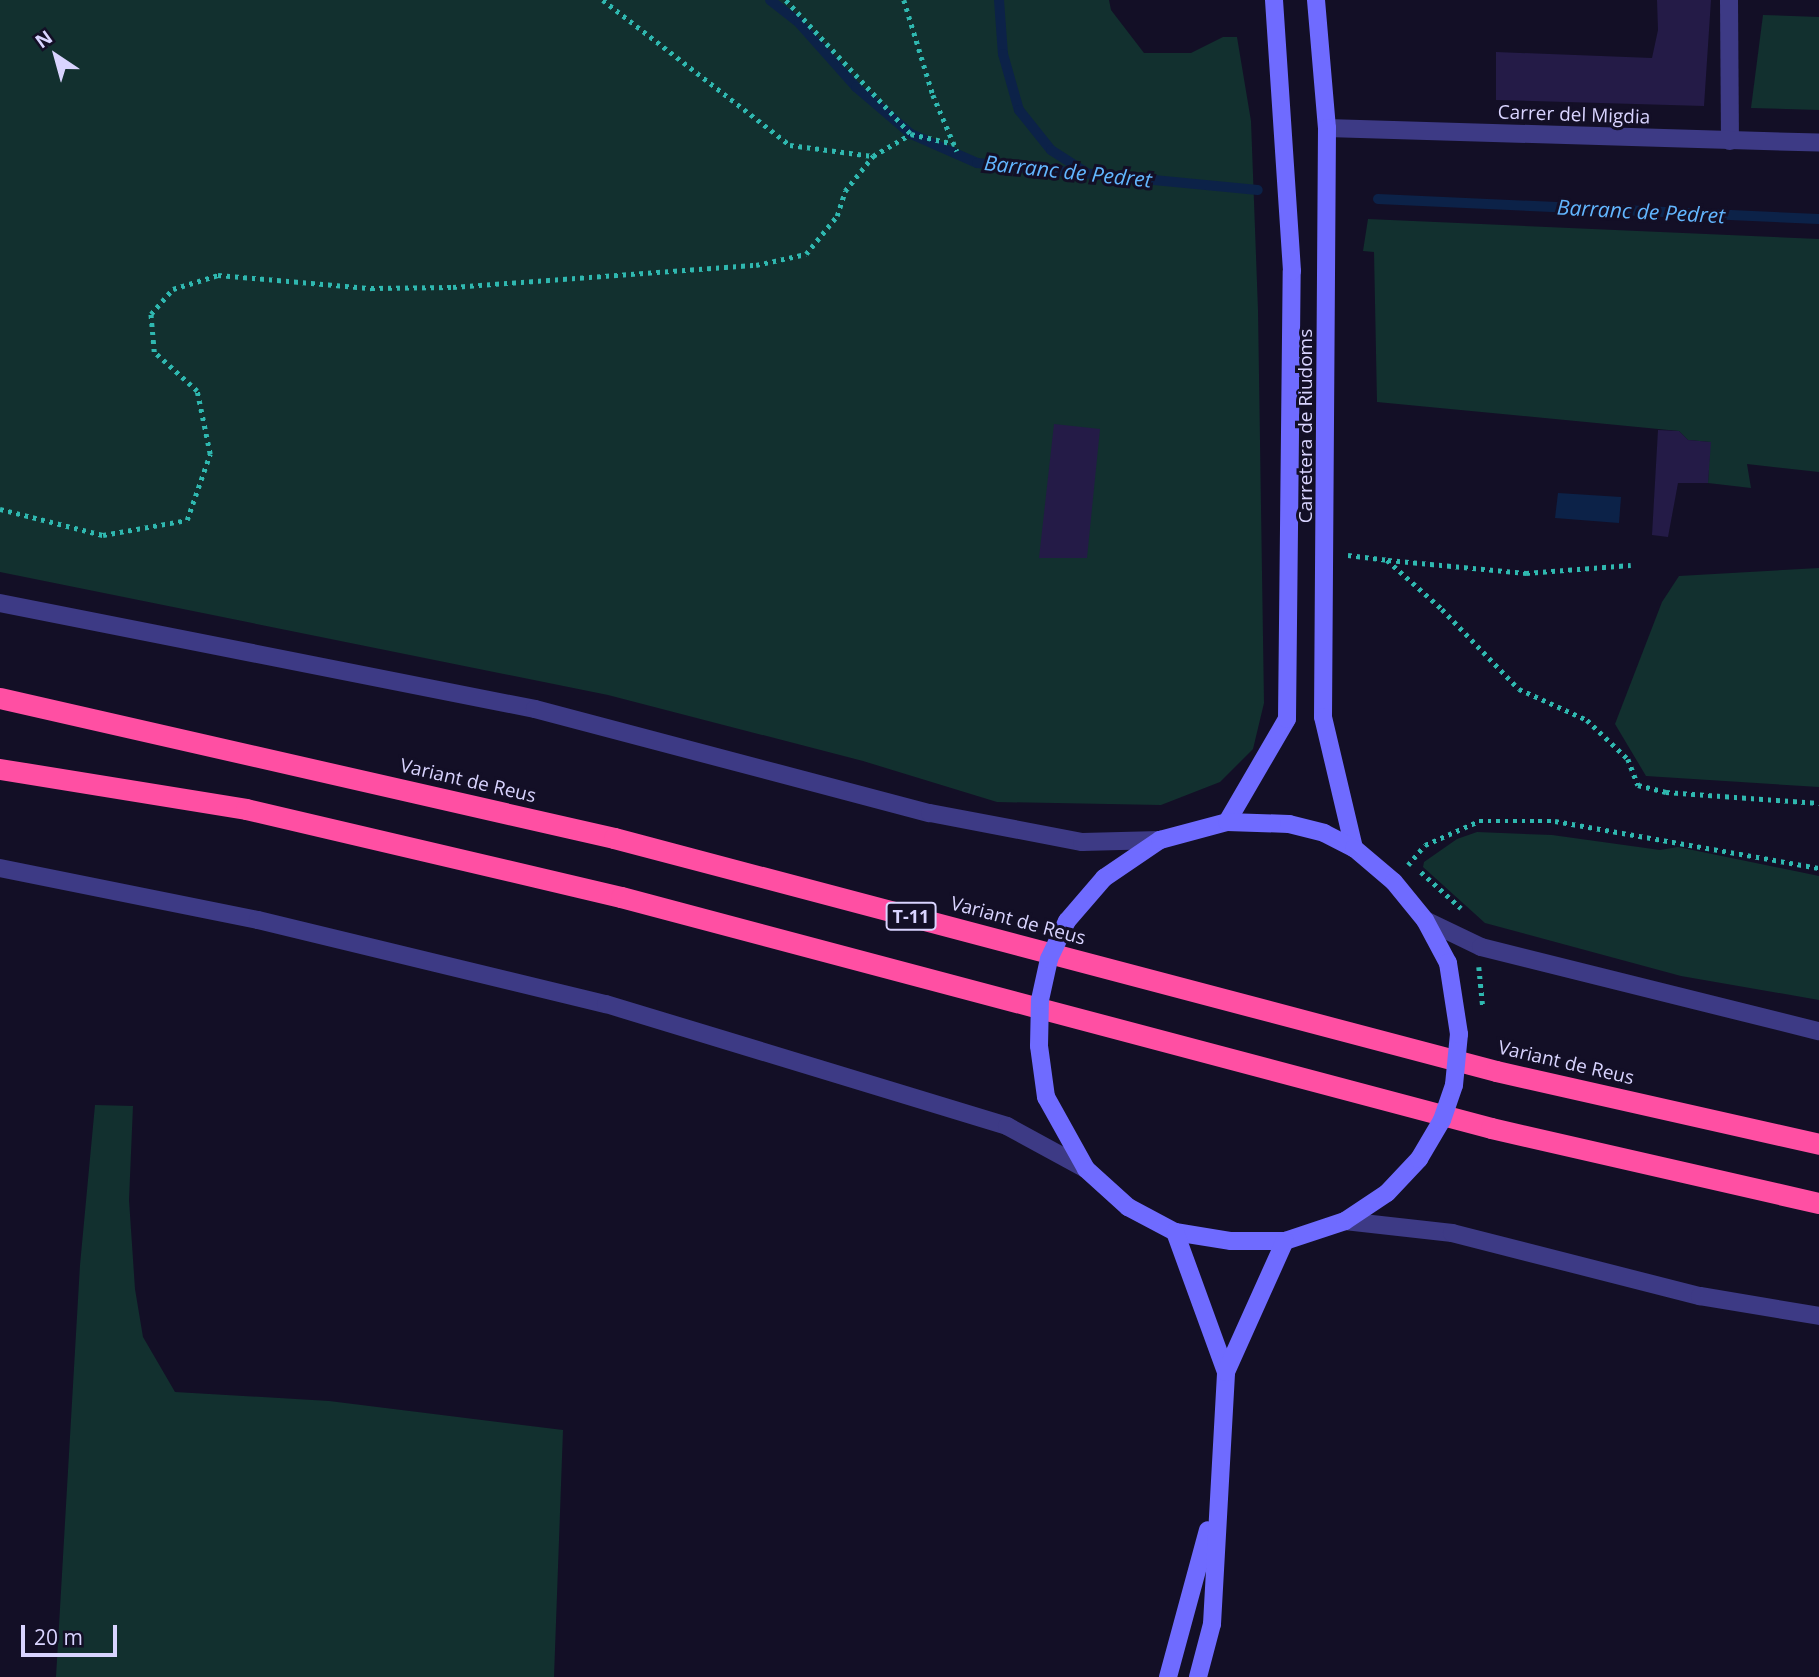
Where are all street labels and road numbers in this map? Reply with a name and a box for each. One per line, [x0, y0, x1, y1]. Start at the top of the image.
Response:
street label: Carrer del Migdia [1497, 101, 1651, 129]
street label: Carretera de Riudoms [1295, 329, 1317, 523]
street label: Variant de Reus [398, 754, 538, 808]
street label: Variant de Reus [948, 892, 1088, 950]
road number: T-11 [885, 902, 937, 931]
street label: Variant de Reus [1496, 1036, 1636, 1090]

